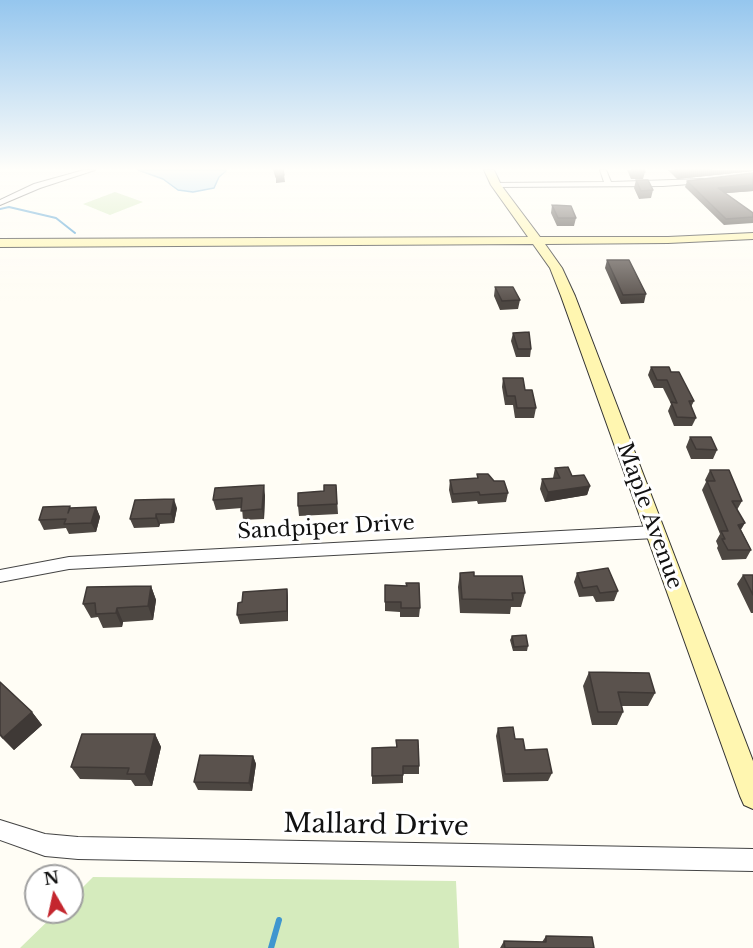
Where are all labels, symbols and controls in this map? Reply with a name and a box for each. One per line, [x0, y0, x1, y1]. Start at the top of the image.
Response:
street label: Maple Avenue [611, 440, 687, 592]
street label: Sandpiper Drive [237, 511, 415, 545]
street label: Mallard Drive [283, 809, 469, 843]
north arrow [24, 864, 84, 924]
text: N [42, 867, 60, 889]

